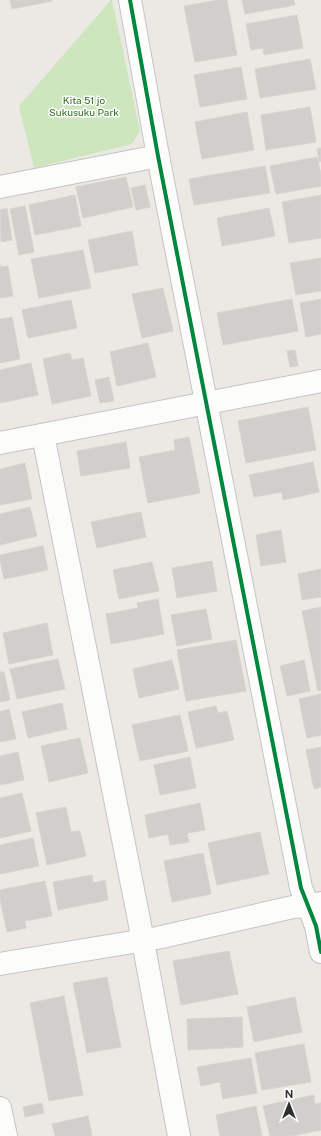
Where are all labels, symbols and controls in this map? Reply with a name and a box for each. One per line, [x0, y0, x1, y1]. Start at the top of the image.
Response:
park label: Kita 51 jo Sukusuku Park [49, 94, 119, 118]
north arrow [269, 1084, 309, 1124]
text: N [285, 1088, 293, 1100]

